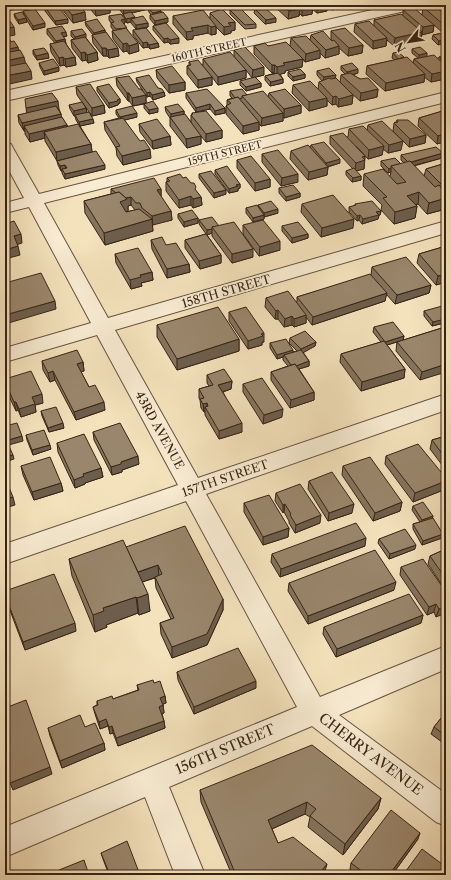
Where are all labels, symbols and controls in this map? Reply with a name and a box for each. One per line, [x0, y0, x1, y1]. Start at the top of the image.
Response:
north arrow [389, 22, 429, 62]
street label: 160TH STREET [170, 35, 249, 65]
text: N [392, 39, 409, 55]
street label: 159TH STREET [186, 137, 264, 169]
street label: 158TH STREET [180, 271, 272, 311]
street label: 43RD AVENUE [132, 388, 188, 472]
street label: 157TH STREET [180, 456, 270, 500]
street label: CHERRY AVENUE [315, 709, 427, 799]
street label: 156TH STREET [172, 720, 278, 778]

